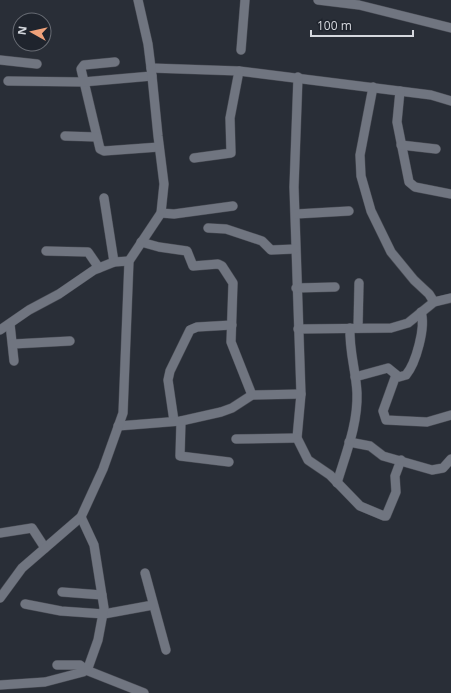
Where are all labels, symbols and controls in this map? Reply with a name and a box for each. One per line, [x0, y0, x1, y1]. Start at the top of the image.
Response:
north arrow [12, 12, 52, 52]
scale bar [311, 12, 413, 38]
text: 100 m [317, 17, 352, 34]
text: N [14, 25, 30, 36]

